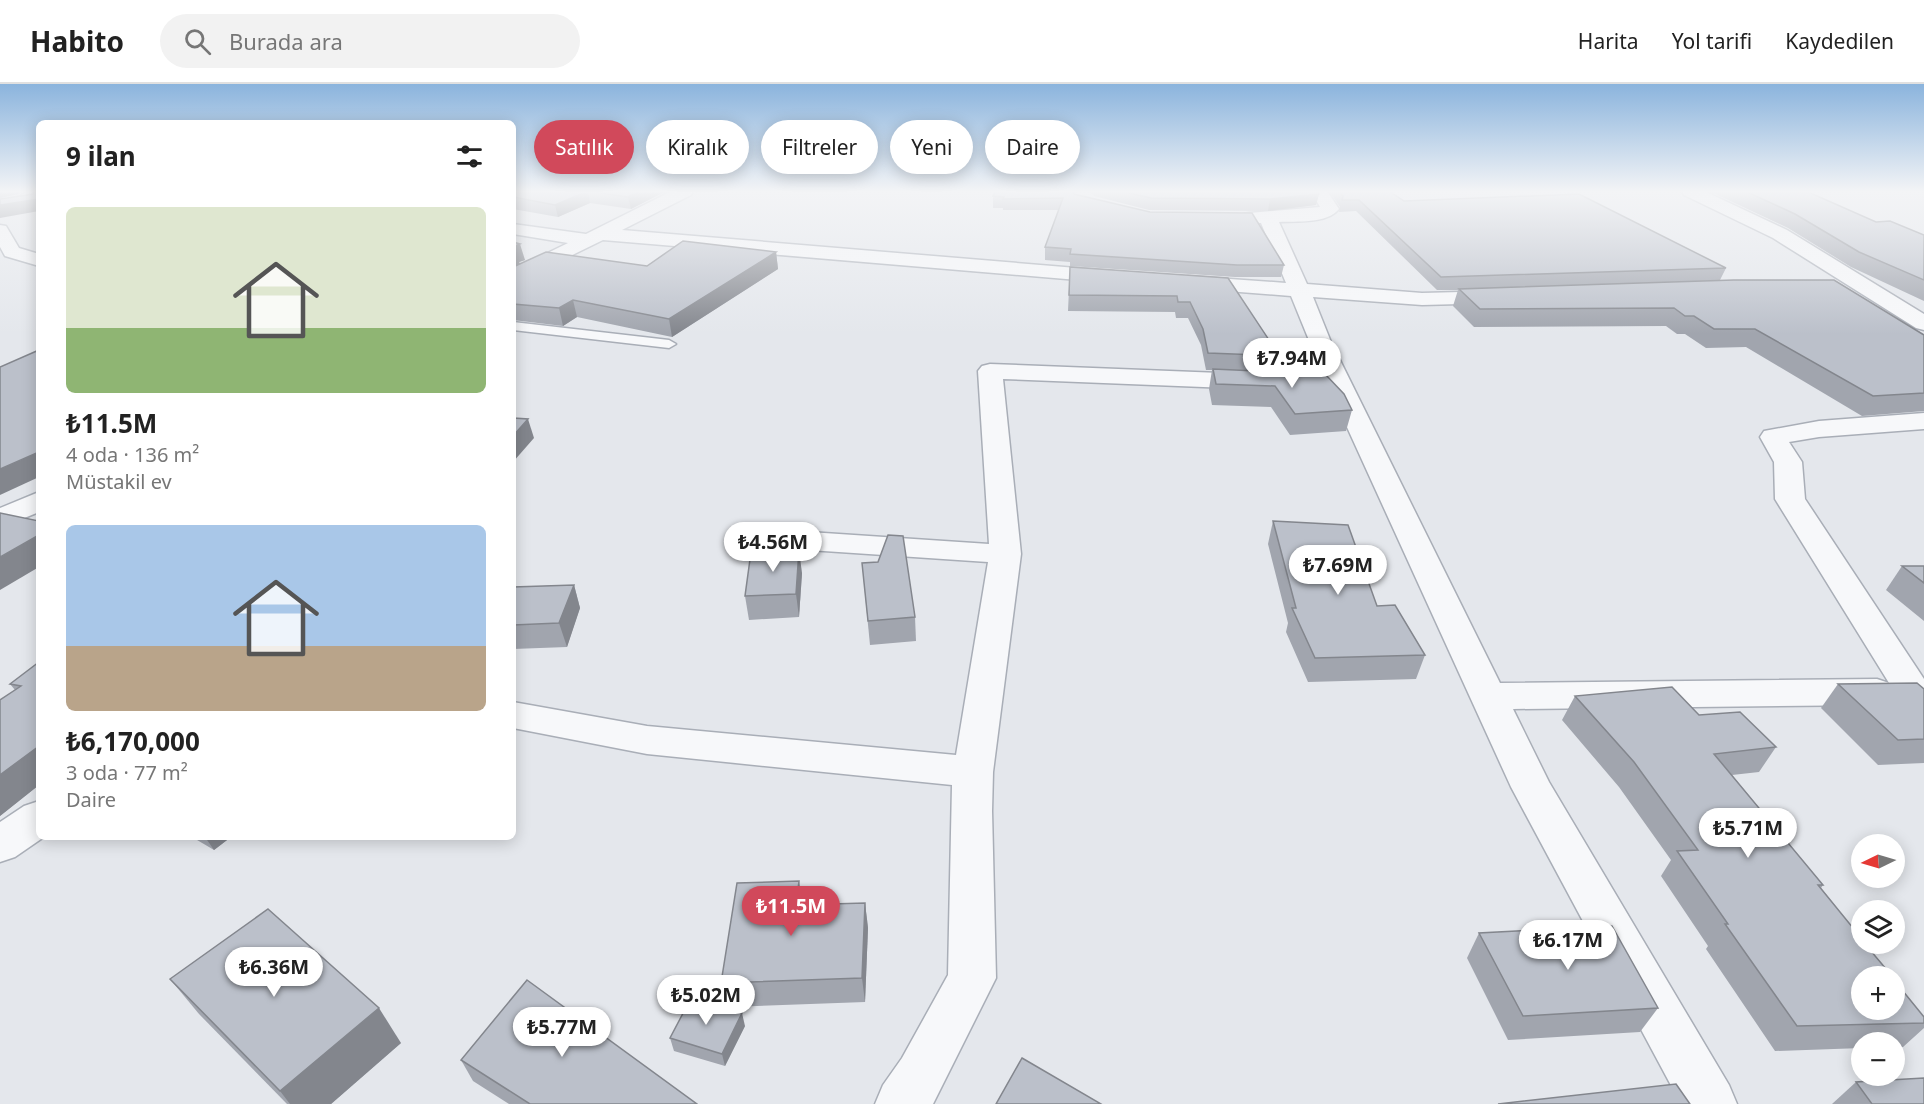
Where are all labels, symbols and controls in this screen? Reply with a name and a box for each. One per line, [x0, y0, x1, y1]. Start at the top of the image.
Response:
search box [160, 14, 580, 68]
text: Habito [30, 22, 124, 60]
icon: search [181, 25, 214, 58]
text: Burada ara [229, 26, 343, 56]
text: Harita [1578, 27, 1639, 55]
text: Yol tarifi [1672, 27, 1752, 55]
text: Kaydedilen [1785, 27, 1894, 55]
chip: Satılık [534, 120, 634, 174]
chip: Kiralık [646, 120, 749, 174]
chip: Filtreler [761, 120, 878, 174]
chip: Yeni [890, 120, 973, 174]
chip: Daire [985, 120, 1080, 174]
text: 9 ilan [66, 138, 136, 174]
icon: filters [453, 140, 486, 173]
icon: home [222, 246, 330, 354]
pin: ₺7.94M [1243, 338, 1341, 389]
text: ₺7.94M [1257, 344, 1327, 371]
text: ₺11.5M [66, 405, 157, 441]
text: 4 oda · 136 m² [66, 441, 199, 468]
text: Müstakil ev [66, 468, 172, 495]
pin: ₺4.56M [724, 522, 822, 573]
text: ₺4.56M [738, 528, 808, 555]
pin: ₺7.69M [1289, 545, 1387, 596]
text: ₺7.69M [1303, 551, 1373, 578]
icon: home [222, 564, 330, 672]
text: ₺6,170,000 [66, 723, 200, 759]
text: 3 oda · 77 m² [66, 759, 188, 786]
text: Daire [66, 786, 116, 813]
pin: ₺5.71M [1699, 808, 1797, 859]
text: ₺5.71M [1713, 814, 1783, 841]
north arrow [1851, 834, 1905, 888]
map controls [1851, 834, 1905, 1086]
pin: ₺11.5M [742, 886, 840, 937]
text: ₺11.5M [756, 892, 826, 919]
button: layers [1851, 900, 1905, 954]
pin: ₺6.17M [1519, 920, 1617, 971]
text: ₺6.17M [1533, 926, 1603, 953]
pin: ₺6.36M [225, 947, 323, 998]
text: ₺6.36M [239, 953, 309, 980]
button: + [1851, 966, 1905, 1020]
pin: ₺5.02M [657, 975, 755, 1026]
text: ₺5.02M [671, 981, 741, 1008]
pin: ₺5.77M [513, 1007, 611, 1058]
text: ₺5.77M [527, 1013, 597, 1040]
button: − [1851, 1032, 1905, 1086]

